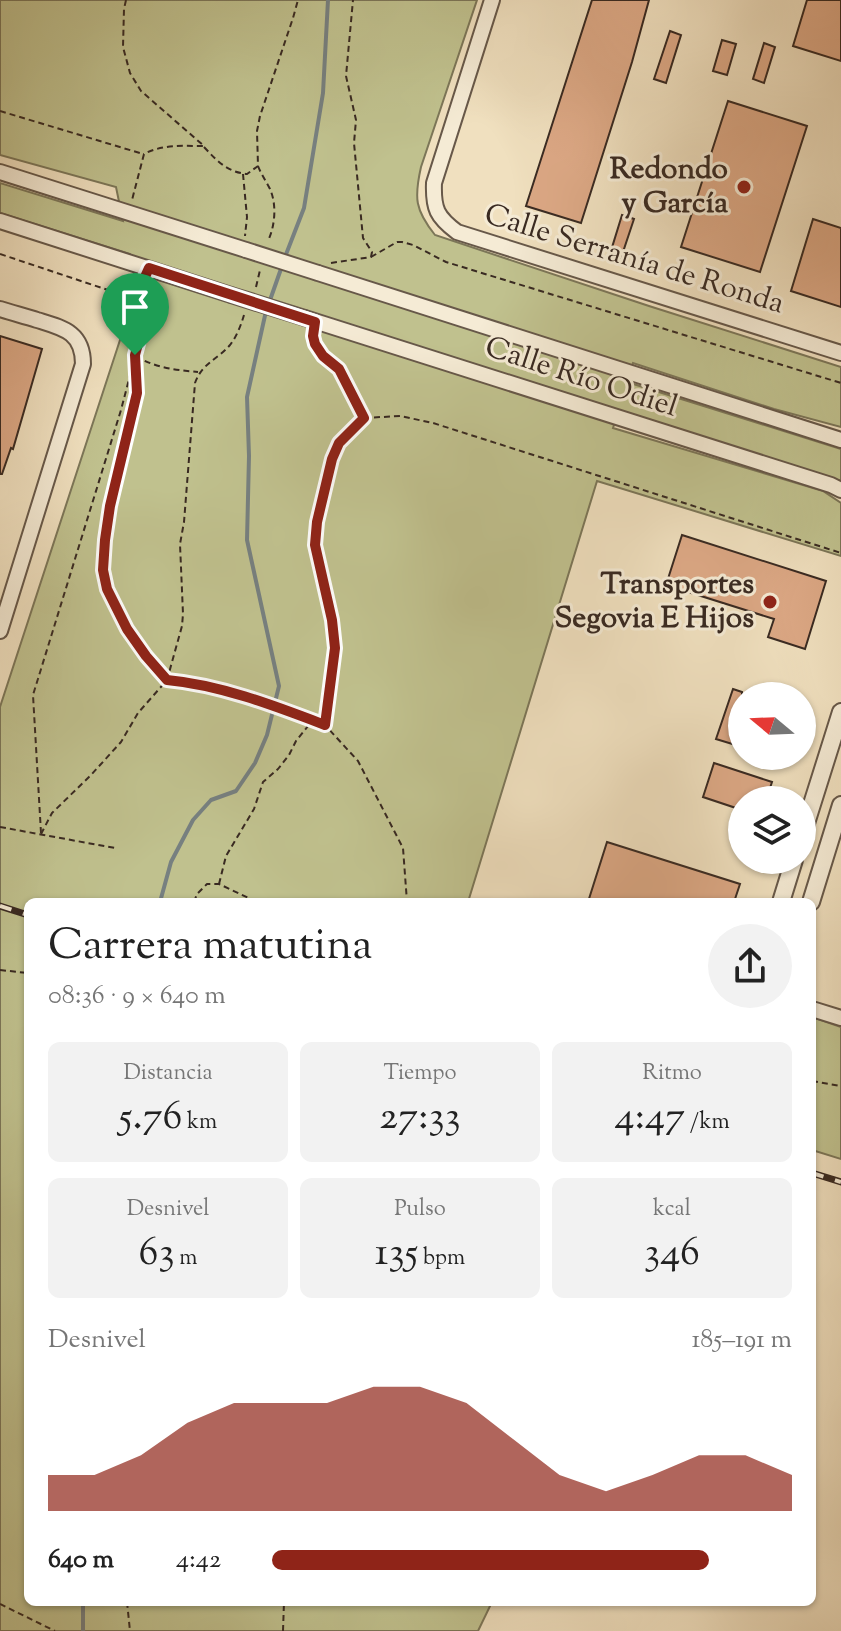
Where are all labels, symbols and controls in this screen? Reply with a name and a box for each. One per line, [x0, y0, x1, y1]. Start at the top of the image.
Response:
place label: Redondo y García [610, 149, 728, 226]
marker: Redondo y García [735, 178, 753, 196]
street label: Calle Serranía de Ronda [479, 194, 789, 326]
pin [101, 273, 169, 355]
icon: arrive [113, 285, 157, 329]
street label: Calle Río Odiel [479, 327, 683, 429]
place label: Transportes Segovia E Hijos [554, 564, 754, 641]
marker: Transportes Segovia E Hijos [761, 593, 779, 611]
north arrow [728, 682, 816, 770]
map controls [728, 682, 816, 874]
button: layers [728, 786, 816, 874]
text: Carrera matutina [48, 916, 373, 979]
button: share [708, 924, 792, 1008]
text: 08:36 · 9 × 640 m [48, 978, 226, 1015]
text: Distancia [123, 1058, 213, 1090]
text: Tiempo [384, 1058, 457, 1090]
text: Ritmo [642, 1058, 702, 1090]
text: 5.76 [119, 1090, 182, 1147]
text: 27:33 [379, 1090, 461, 1147]
text: 4:47 [614, 1090, 685, 1147]
text: km [182, 1107, 217, 1139]
text: /km [685, 1107, 730, 1139]
text: Desnivel [127, 1194, 209, 1226]
text: Pulso [394, 1194, 446, 1226]
text: kcal [653, 1194, 691, 1226]
text: 63 [139, 1226, 175, 1283]
text: 135 [375, 1226, 418, 1283]
text: 346 [644, 1226, 700, 1283]
text: m [175, 1243, 197, 1275]
text: bpm [418, 1243, 465, 1275]
text: Desnivel [48, 1322, 146, 1359]
text: 185–191 m [691, 1322, 792, 1359]
text: 640 m [48, 1542, 114, 1579]
text: 4:42 [176, 1542, 221, 1579]

